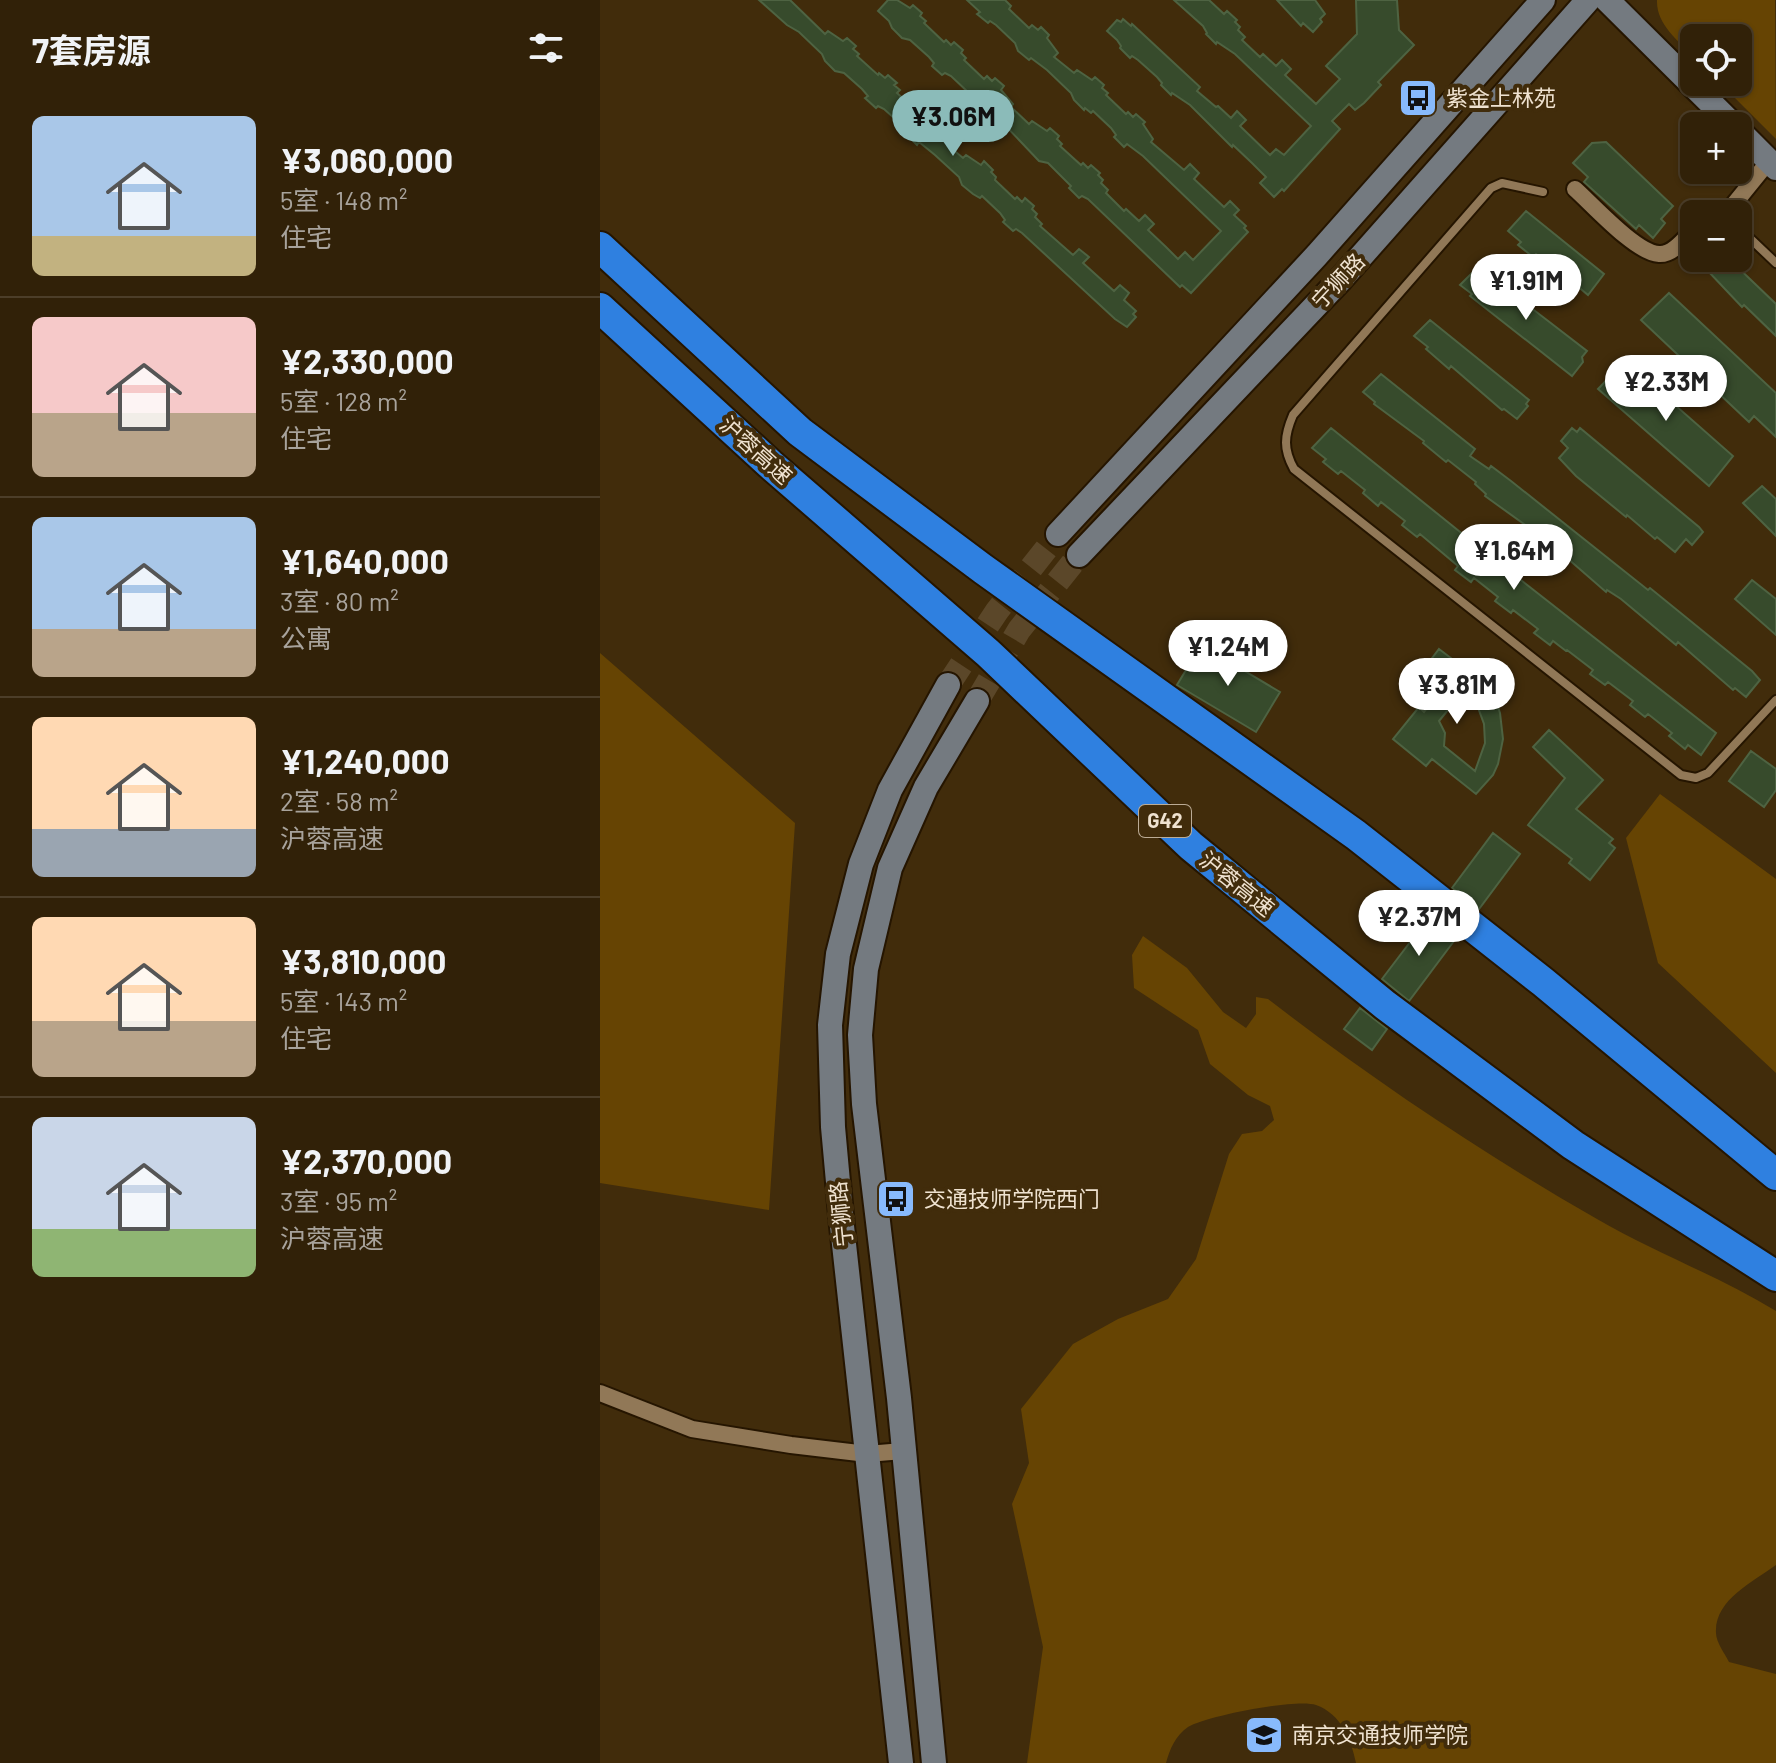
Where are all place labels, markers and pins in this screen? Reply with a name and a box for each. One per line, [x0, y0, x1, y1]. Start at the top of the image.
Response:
bus stop icon: 紫金上林苑 [1397, 77, 1439, 119]
place label: 紫金上林苑 [1446, 84, 1556, 110]
pin: ¥3.06M [888, 90, 1018, 158]
pin: ¥1.91M [1461, 254, 1591, 322]
pin: ¥2.33M [1601, 355, 1731, 423]
pin: ¥1.64M [1449, 524, 1579, 592]
pin: ¥1.24M [1163, 620, 1293, 688]
pin: ¥3.81M [1392, 658, 1522, 726]
pin: ¥2.37M [1354, 890, 1484, 958]
bus stop icon: 交通技师学院西门 [875, 1178, 917, 1220]
place label: 交通技师学院西门 [924, 1185, 1100, 1211]
school or university icon: 南京交通技师学院 [1243, 1714, 1285, 1756]
place label: 南京交通技师学院 [1292, 1721, 1468, 1747]

